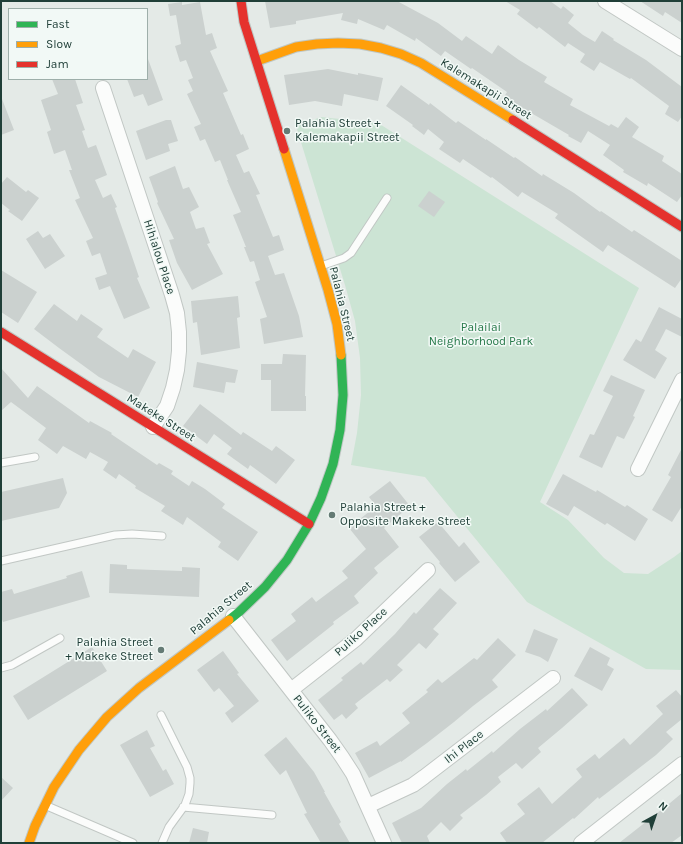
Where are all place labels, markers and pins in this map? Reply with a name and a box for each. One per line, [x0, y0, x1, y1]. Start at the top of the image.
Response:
place label: Palahia Street + Kalemakapii Street [295, 117, 400, 145]
marker: Palahia Street + Kalemakapii Street [282, 126, 292, 136]
place label: Palahia Street + Opposite Makeke Street [340, 501, 470, 529]
marker: Palahia Street + Opposite Makeke Street [327, 510, 337, 520]
place label: Palahia Street + Makeke Street [65, 636, 153, 664]
marker: Palahia Street + Makeke Street [156, 645, 166, 655]

